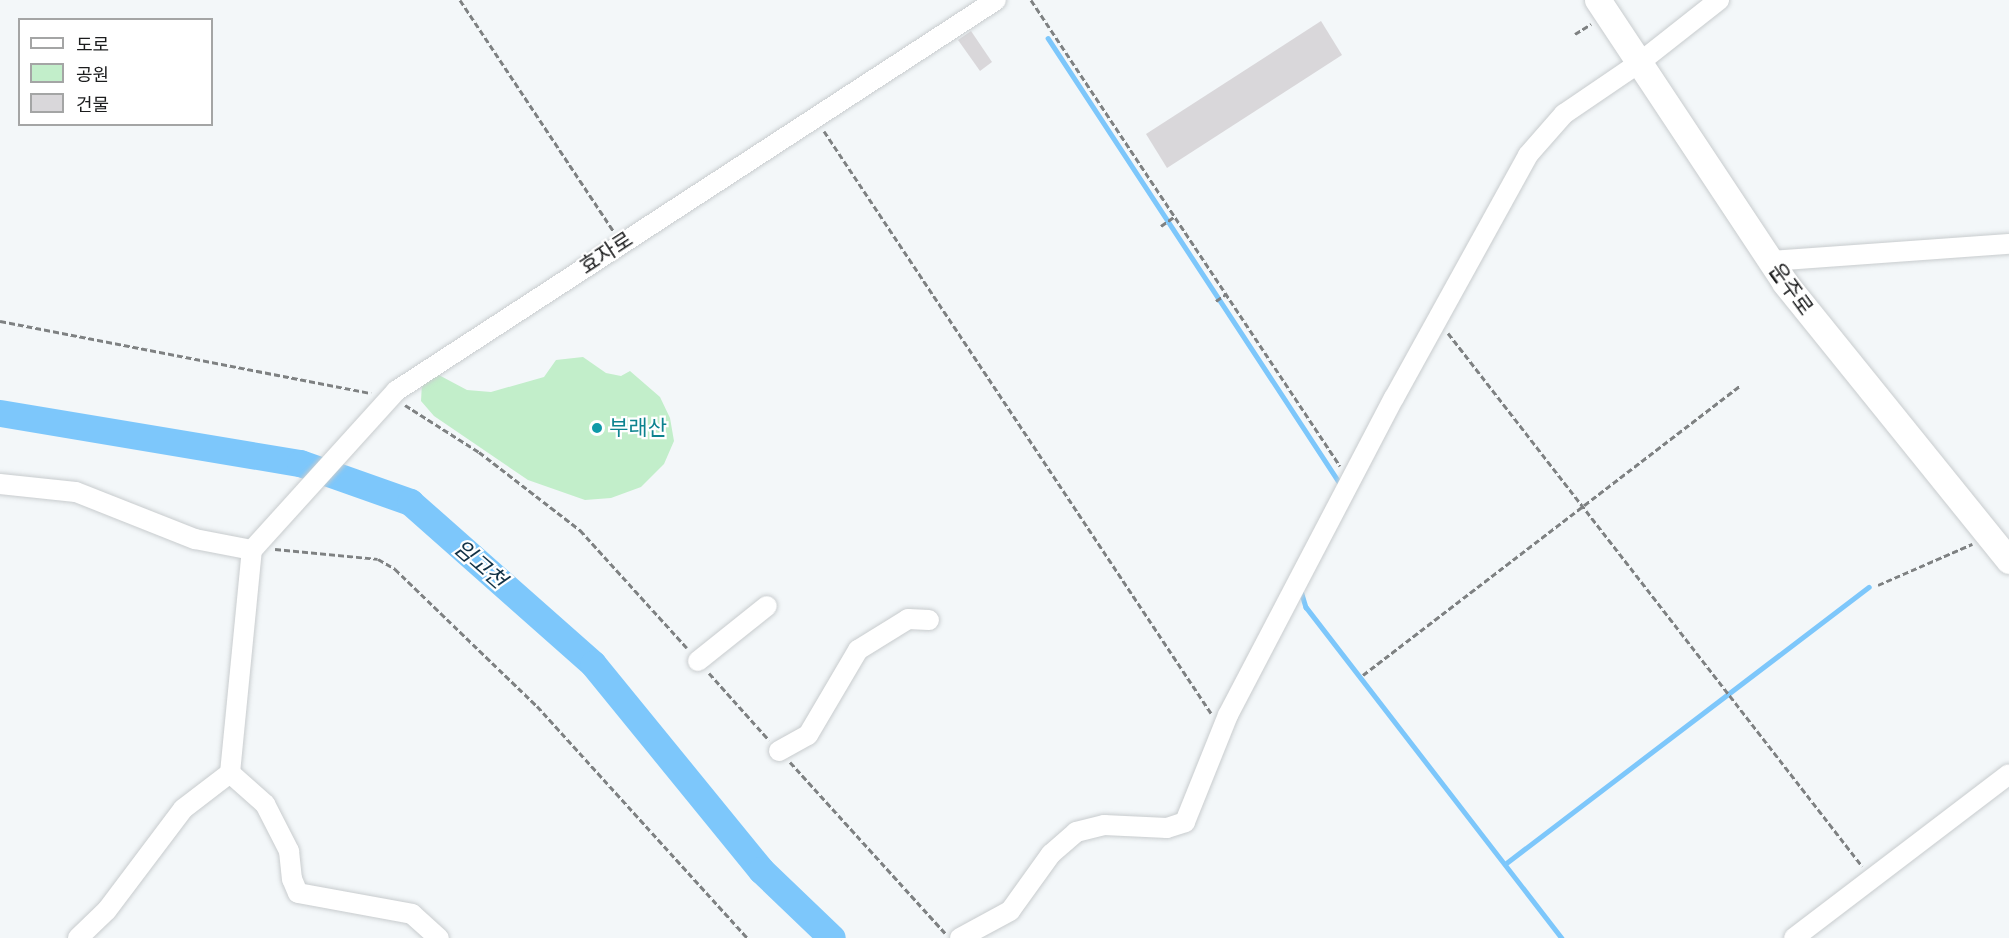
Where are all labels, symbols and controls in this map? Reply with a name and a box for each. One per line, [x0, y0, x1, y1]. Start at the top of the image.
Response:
legend [18, 18, 213, 126]
text: 도로 [76, 34, 109, 56]
text: 공원 [76, 64, 109, 86]
text: 건물 [76, 94, 109, 116]
street label: 효자로 [575, 227, 637, 279]
street label: 운주로 [1764, 258, 1818, 320]
place label: 부래산 [609, 415, 667, 441]
marker: 부래산 [590, 421, 604, 435]
water label: 임고천 [448, 534, 512, 594]

